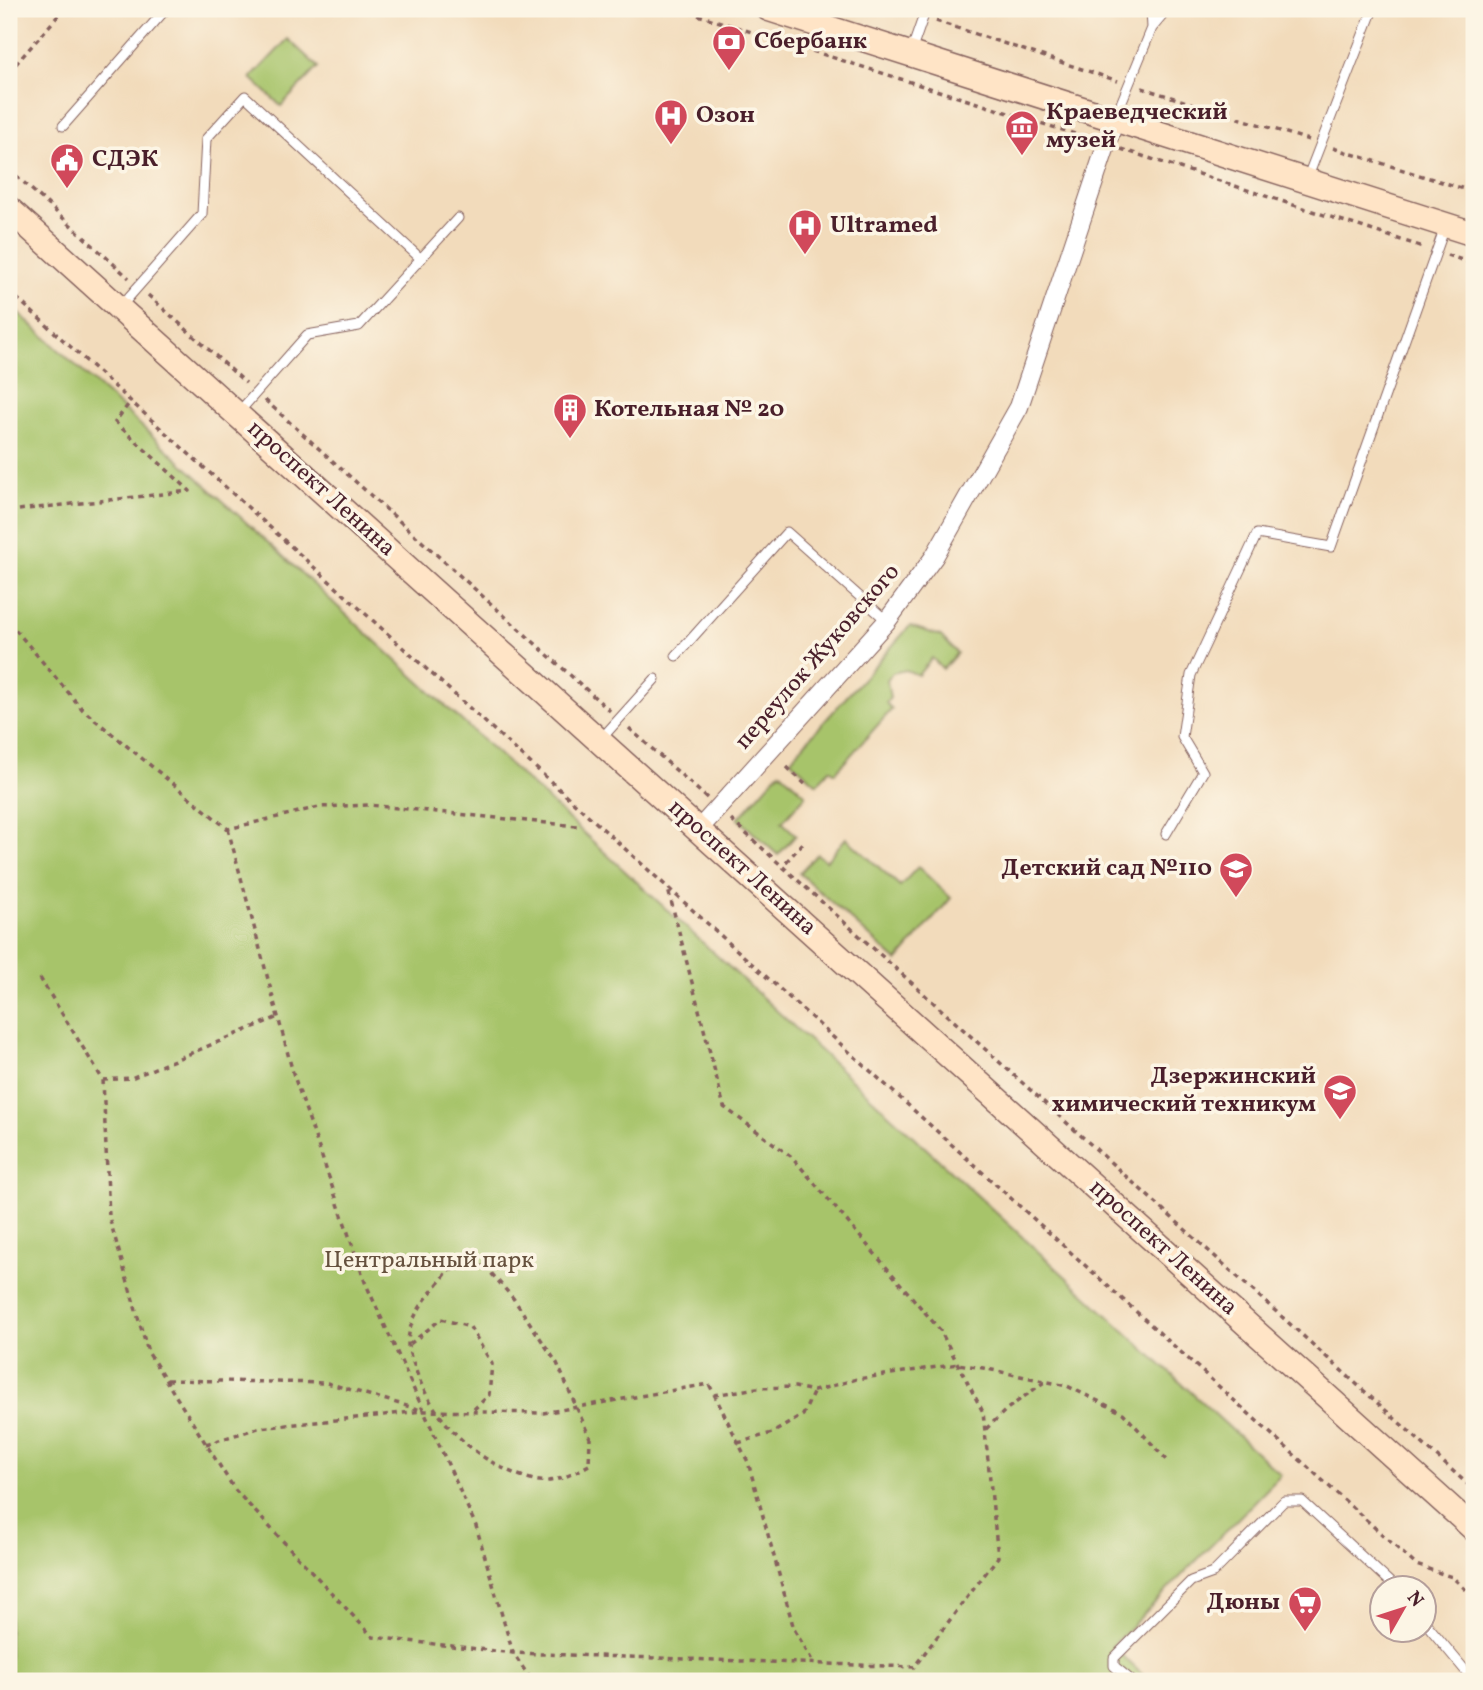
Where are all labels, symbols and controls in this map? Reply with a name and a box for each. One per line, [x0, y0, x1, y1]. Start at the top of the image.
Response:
bank icon: Сбербанк [710, 23, 748, 72]
place label: Сбербанк [754, 25, 867, 59]
place label: Краеведческий музей [1046, 96, 1228, 158]
hospital icon: Озон [652, 97, 690, 146]
place label: Озон [696, 99, 755, 133]
museum icon: Краеведческий музей [1003, 108, 1041, 157]
public building icon: СДЭК [48, 141, 86, 190]
place label: СДЭК [92, 143, 159, 177]
hospital icon: Ultramed [786, 207, 824, 256]
place label: Ultramed [830, 209, 938, 243]
building icon: Котельная № 20 [551, 391, 589, 440]
place label: Котельная № 20 [594, 393, 784, 427]
street label: проспект Ленина [239, 413, 403, 565]
street label: переулок Жуковского [727, 556, 909, 758]
street label: проспект Ленина [660, 792, 824, 944]
school or university icon: Детский сад №110 [1217, 850, 1255, 899]
place label: Детский сад №110 [1001, 852, 1212, 886]
place label: Дзержинский химический техникум [1052, 1060, 1316, 1122]
school or university icon: Дзержинский химический техникум [1321, 1072, 1359, 1121]
street label: проспект Ленина [1081, 1172, 1245, 1324]
park label: Центральный парк [324, 1244, 534, 1278]
north arrow [1368, 1574, 1438, 1644]
supermarket icon: Дюны [1286, 1584, 1324, 1633]
place label: Дюны [1206, 1586, 1280, 1620]
text: N [1400, 1586, 1429, 1613]

